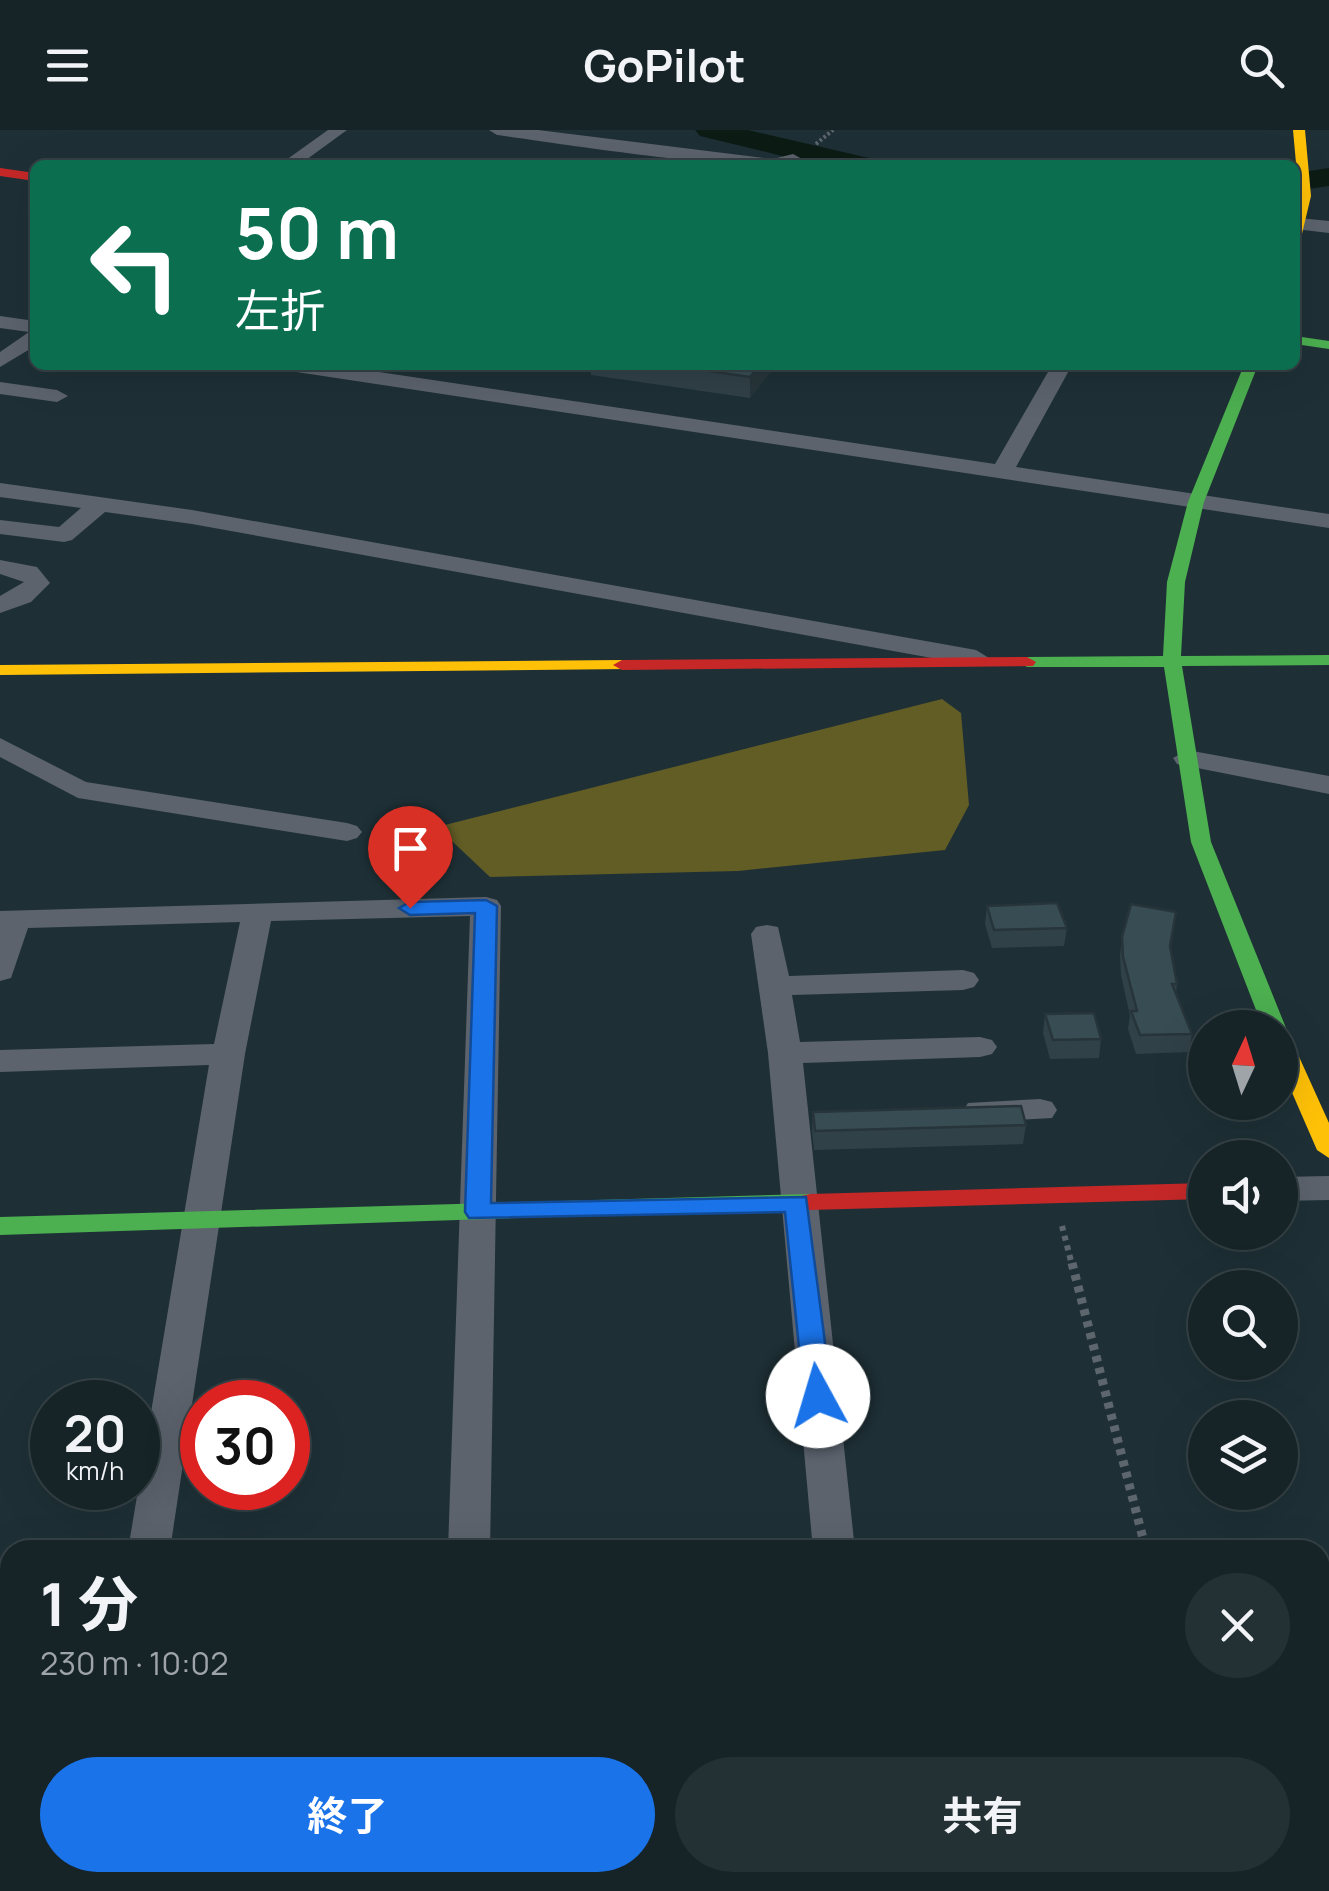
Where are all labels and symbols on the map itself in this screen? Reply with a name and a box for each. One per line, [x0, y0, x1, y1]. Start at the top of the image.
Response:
pin [368, 806, 453, 909]
north arrow [1188, 1010, 1298, 1120]
position arrow [766, 1344, 870, 1448]
speed limit sign: 30 [180, 1380, 310, 1510]

